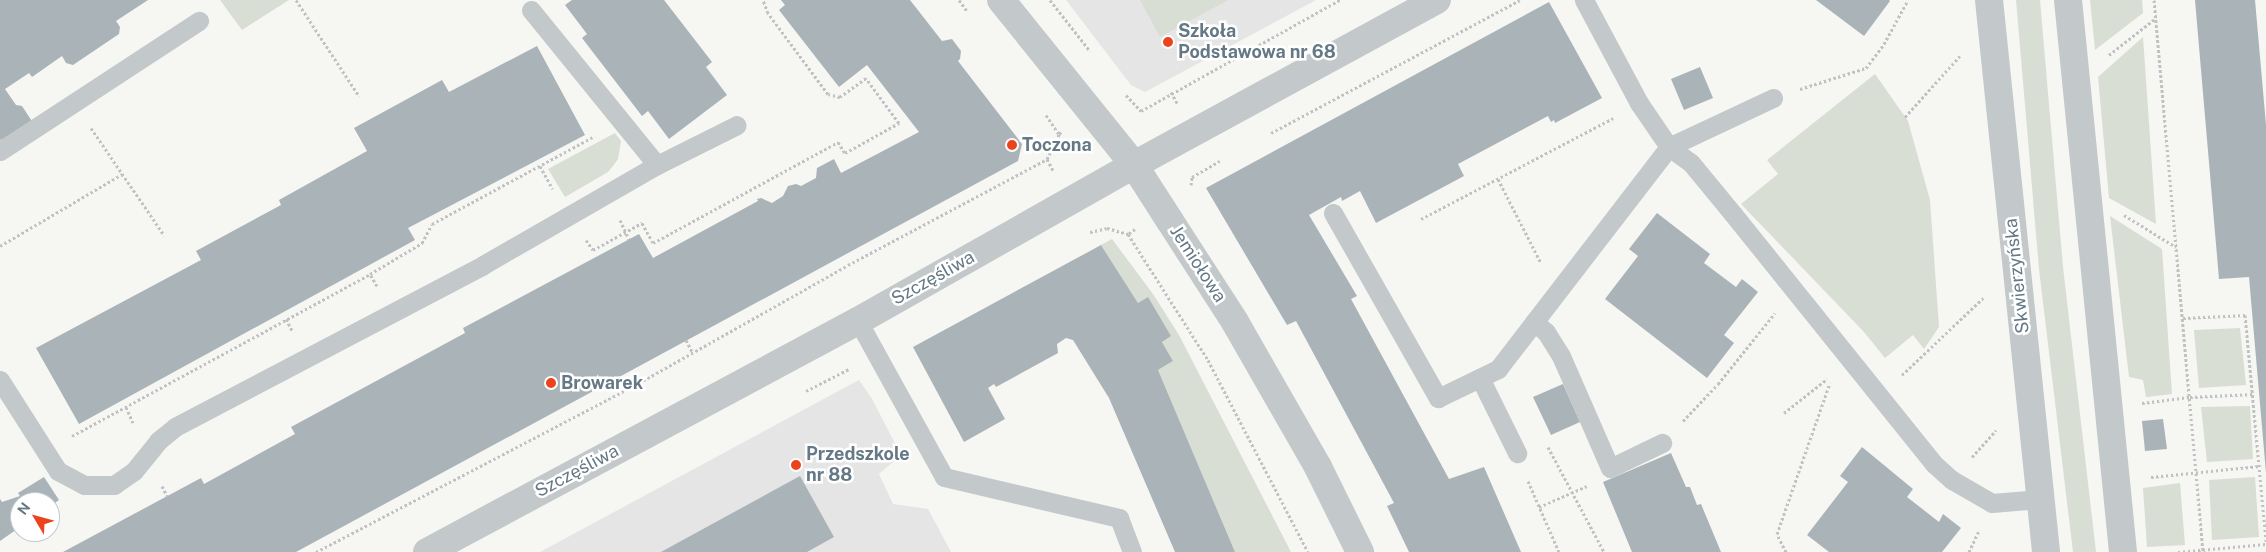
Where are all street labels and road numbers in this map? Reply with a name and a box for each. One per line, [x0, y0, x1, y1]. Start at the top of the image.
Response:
street label: Skwierzyńska [2000, 217, 2034, 335]
street label: Jemiołowa [1165, 222, 1231, 306]
street label: Szczęśliwa [888, 246, 978, 310]
street label: Szczęśliwa [532, 440, 622, 502]

